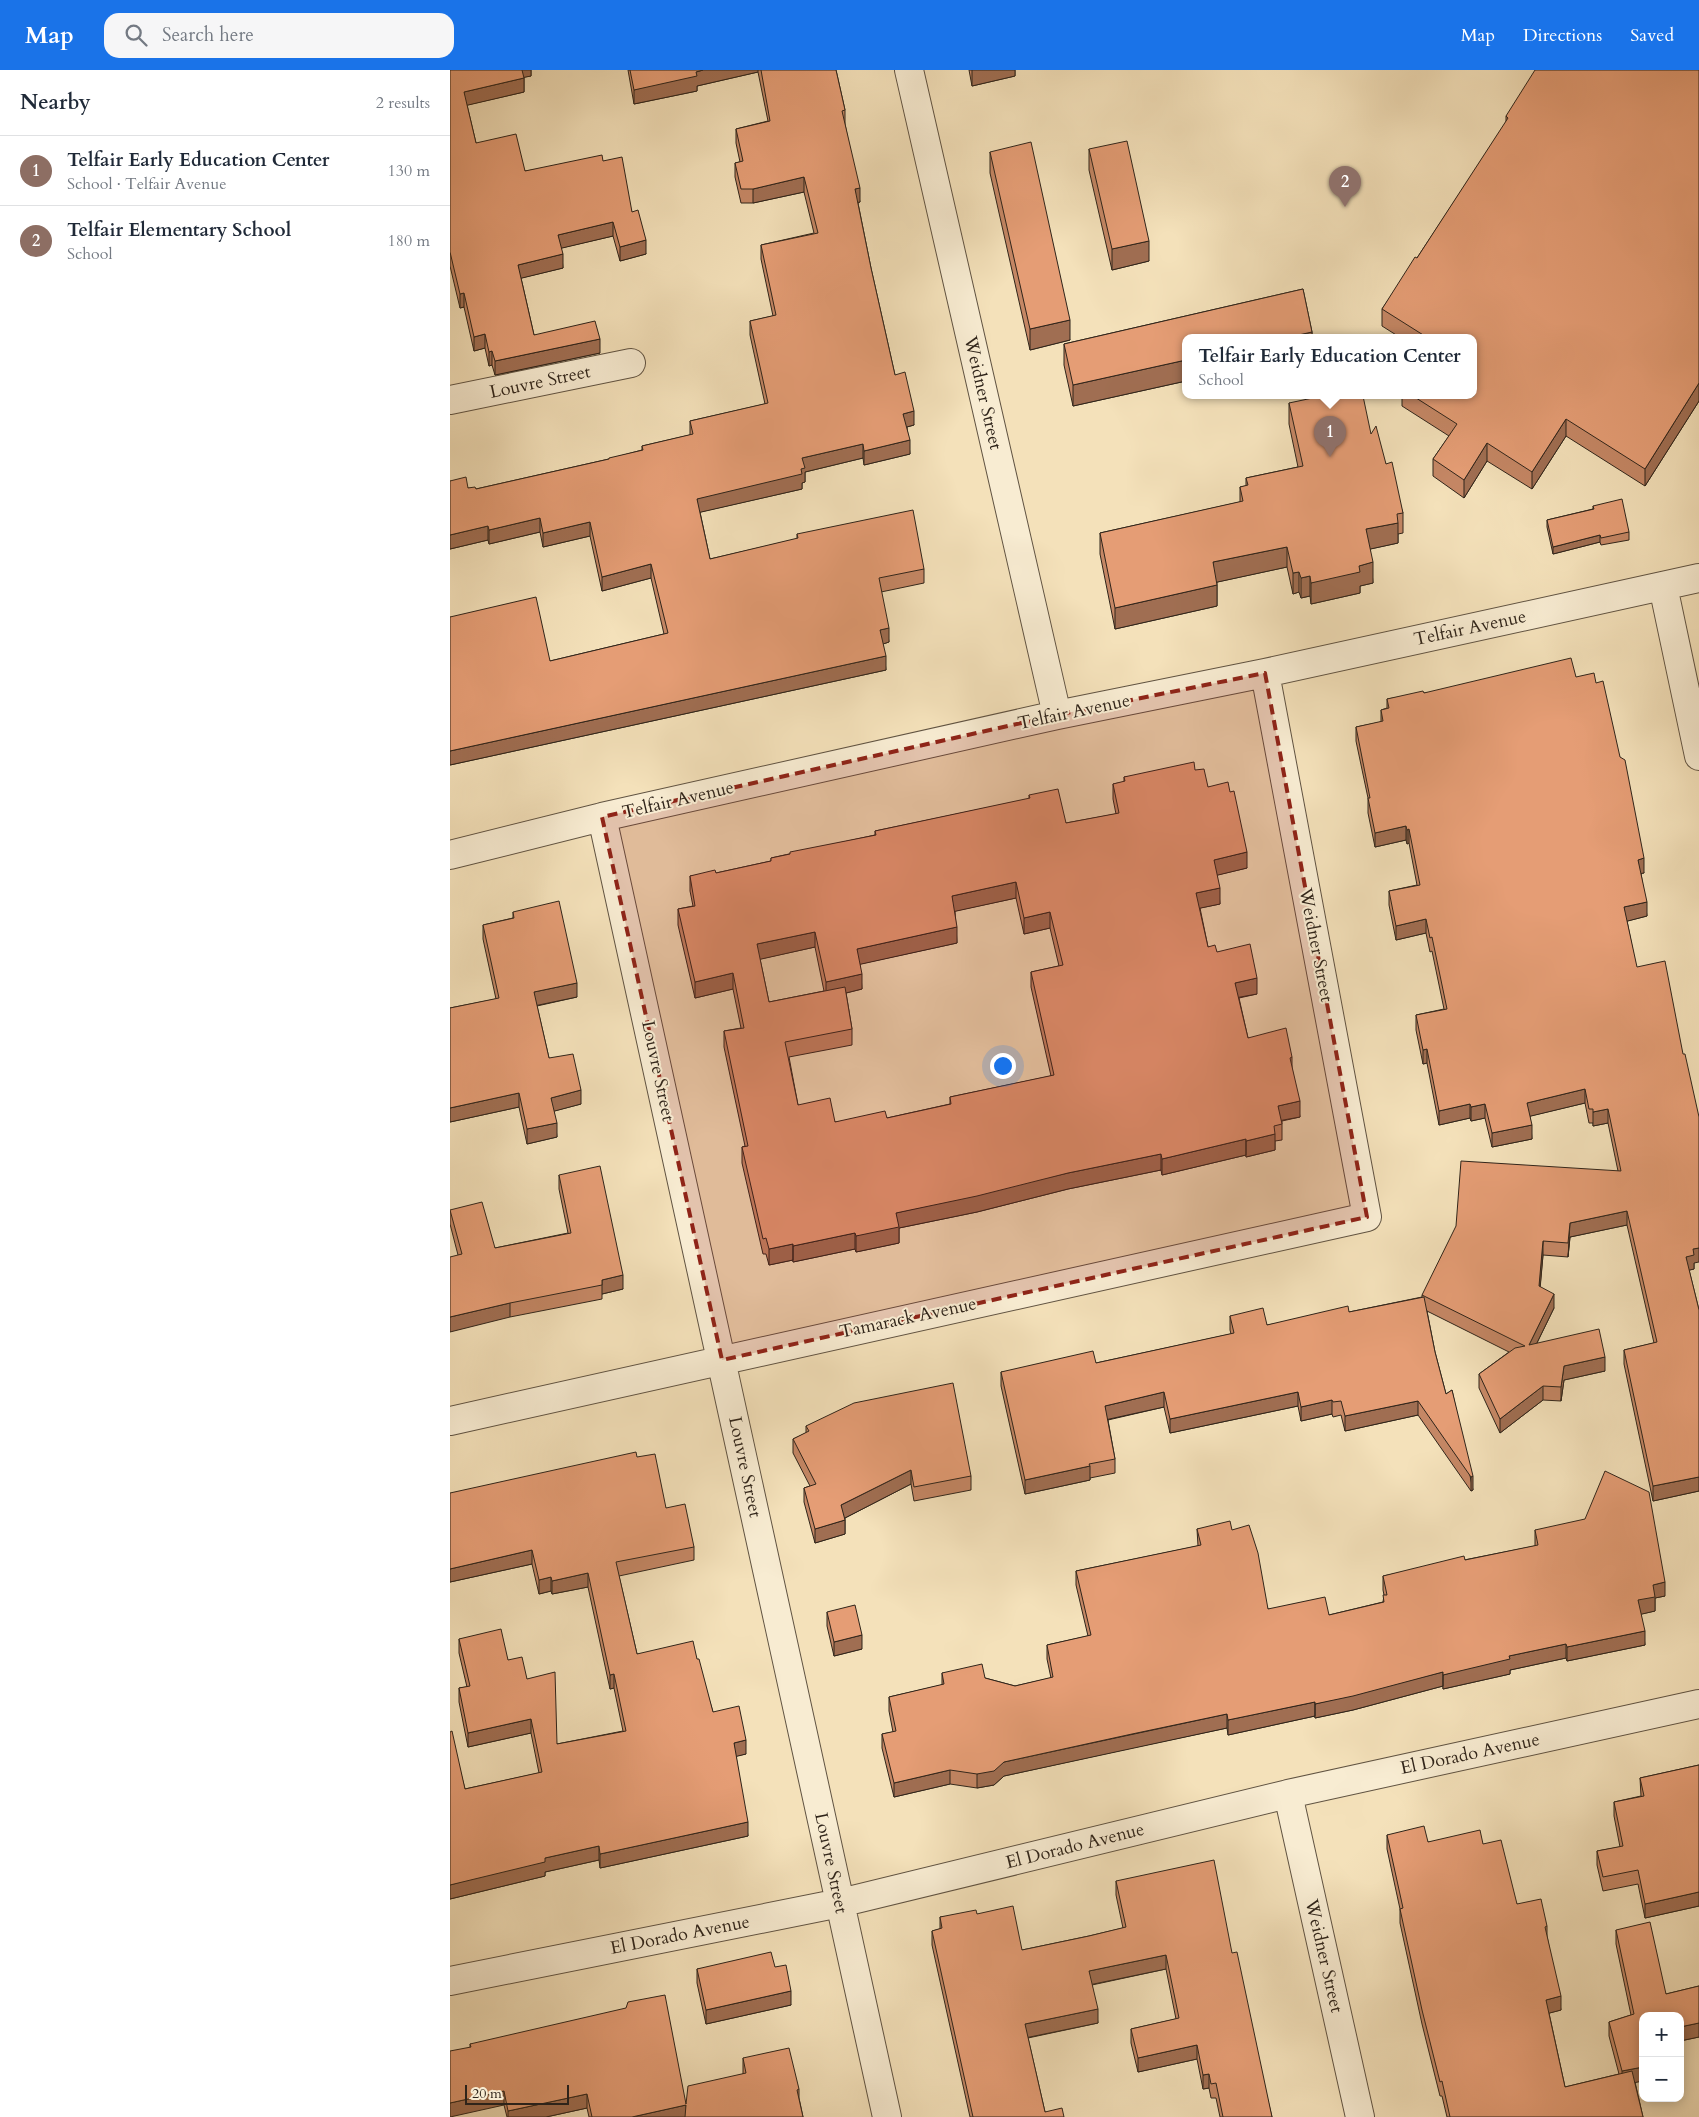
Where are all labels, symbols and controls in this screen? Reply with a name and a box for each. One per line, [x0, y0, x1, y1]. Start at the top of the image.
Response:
search box [104, 13, 454, 58]
text: Map [25, 19, 74, 52]
icon: search [122, 21, 150, 49]
text: Search here [162, 22, 254, 48]
text: Map [1461, 23, 1495, 48]
text: Directions [1523, 23, 1602, 48]
text: Saved [1630, 23, 1674, 48]
text: Nearby [20, 88, 91, 117]
text: 2 results [376, 92, 430, 114]
text: Telfair Early Education Center [67, 147, 329, 173]
text: 1 [32, 160, 40, 182]
text: 130 m [388, 160, 430, 182]
pin: 2 [1329, 166, 1361, 207]
text: School · Telfair Avenue [67, 173, 227, 195]
text: Telfair Elementary School [67, 217, 291, 243]
text: 2 [32, 230, 40, 252]
text: 180 m [388, 230, 430, 252]
text: School [67, 243, 112, 265]
street label: Weidner Street [958, 333, 1008, 453]
popup [1182, 334, 1477, 399]
text: Telfair Early Education Center [1198, 343, 1461, 369]
street label: Louvre Street [487, 359, 593, 405]
text: School [1198, 369, 1244, 391]
pin: 1 [1314, 416, 1346, 457]
street label: Telfair Avenue [1412, 604, 1528, 652]
street label: Telfair Avenue [1016, 688, 1132, 736]
street label: Telfair Avenue [620, 775, 736, 825]
street label: Weidner Street [1292, 885, 1339, 1005]
street label: Louvre Street [635, 1018, 681, 1124]
your location [990, 1053, 1016, 1079]
street label: Tamarack Avenue [837, 1291, 979, 1345]
street label: Louvre Street [722, 1414, 768, 1520]
street label: El Dorado Avenue [1398, 1727, 1542, 1781]
street label: Louvre Street [808, 1810, 854, 1916]
street label: El Dorado Avenue [1003, 1817, 1147, 1875]
street label: Weidner Street [1299, 1896, 1349, 2016]
street label: El Dorado Avenue [608, 1909, 752, 1961]
map controls [1639, 2012, 1684, 2102]
button: + [1639, 2012, 1684, 2057]
button: − [1639, 2057, 1684, 2102]
scale bar [465, 2082, 569, 2105]
text: 20 m [472, 2084, 502, 2103]

